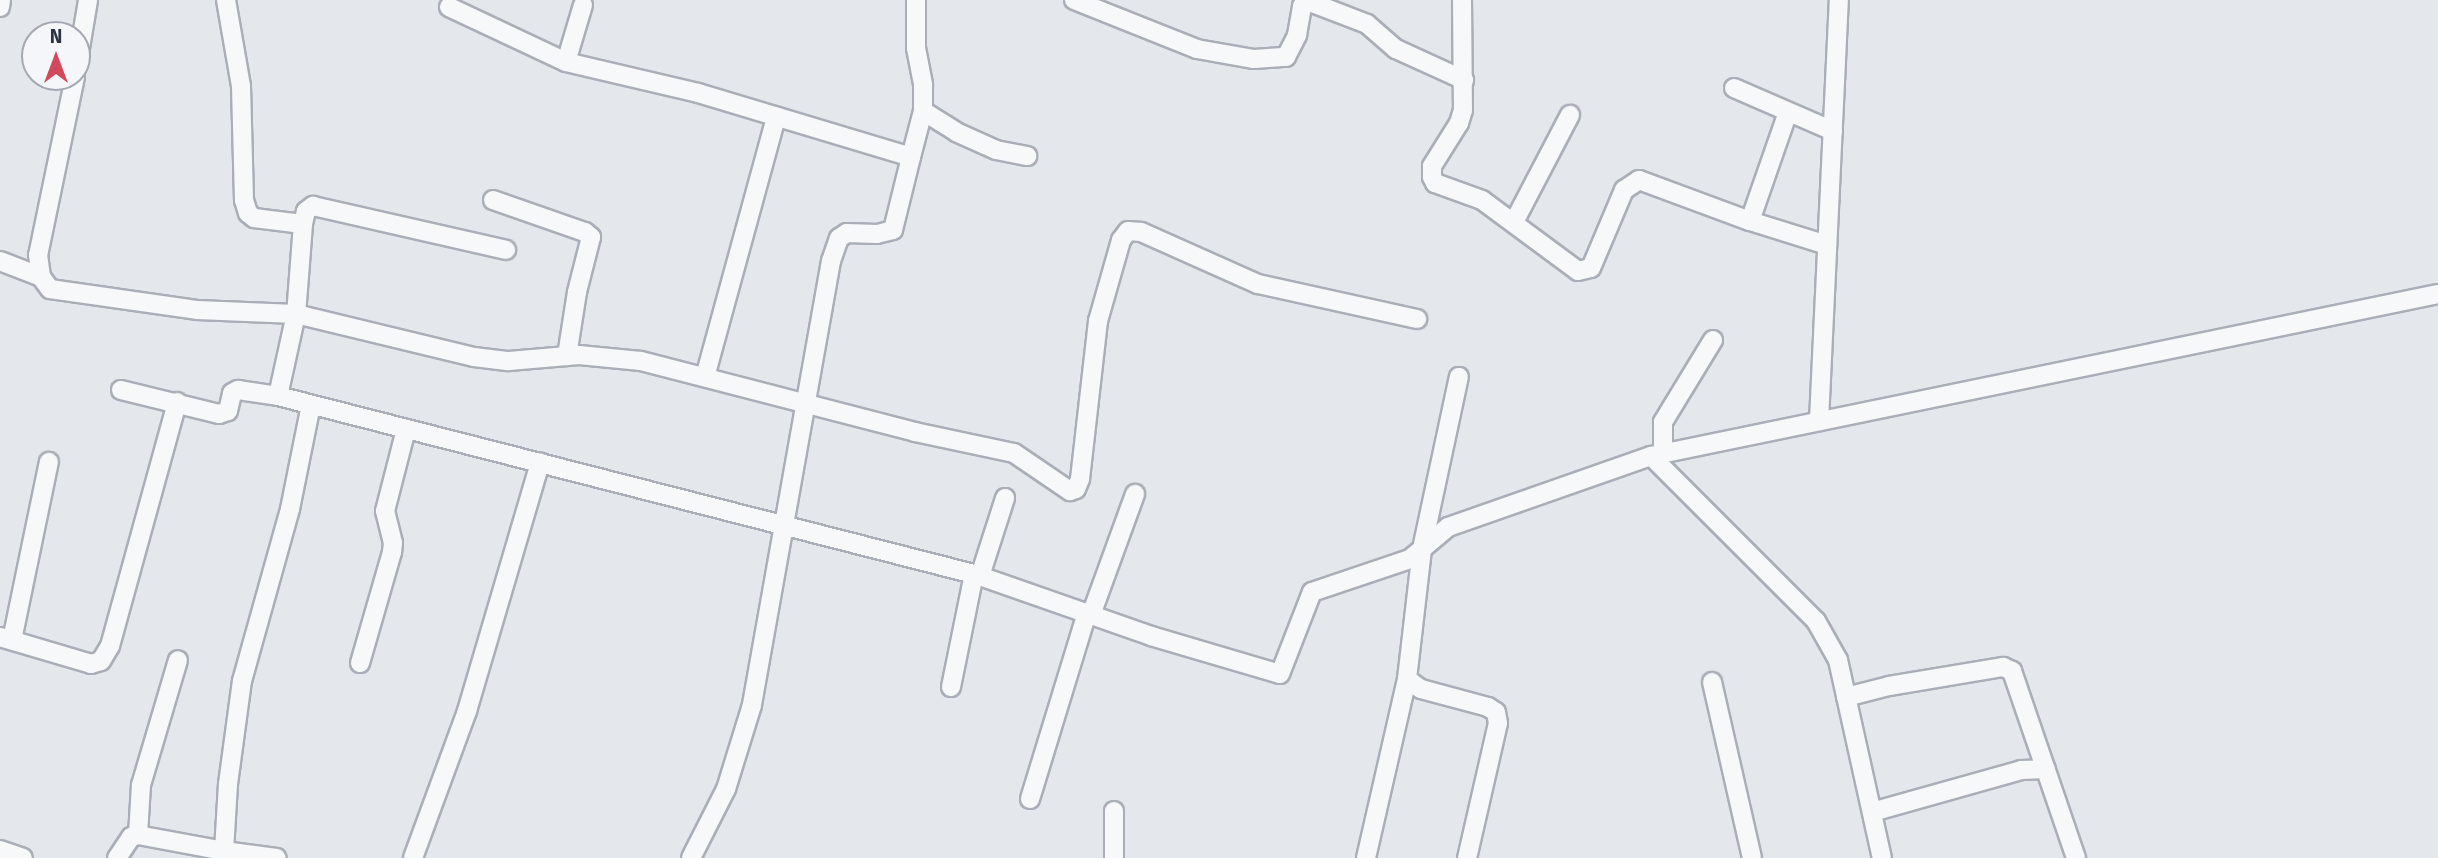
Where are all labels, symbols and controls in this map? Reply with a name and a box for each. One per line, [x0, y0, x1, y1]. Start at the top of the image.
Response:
north arrow [21, 21, 91, 91]
text: N [50, 25, 62, 48]

